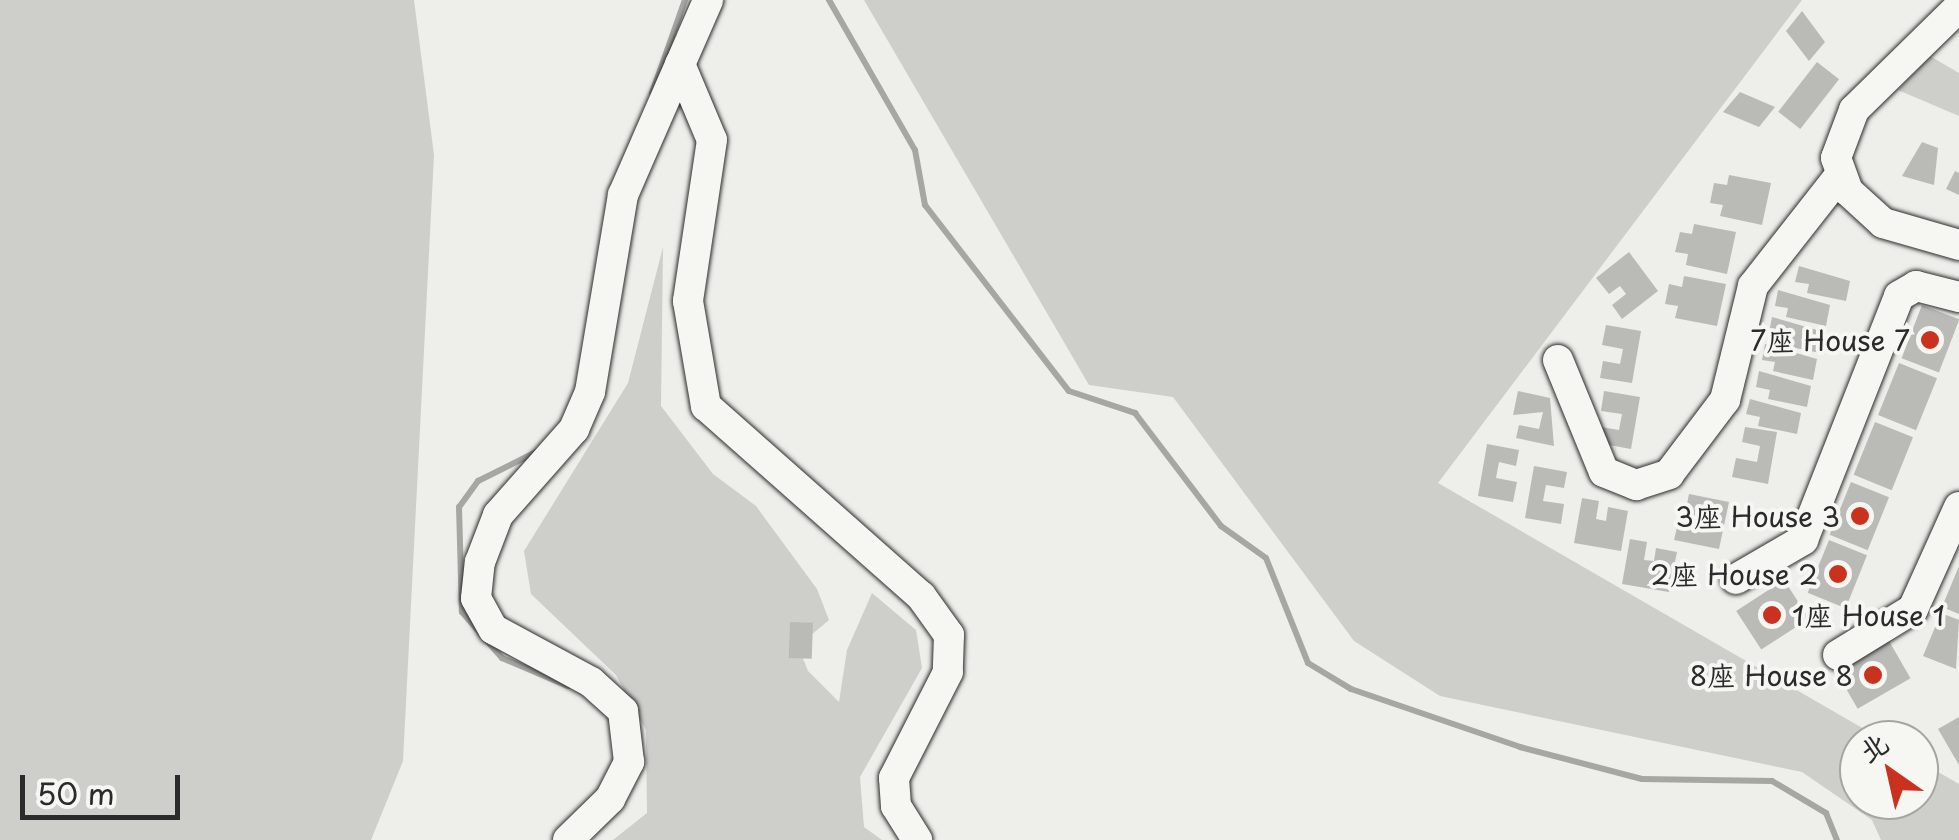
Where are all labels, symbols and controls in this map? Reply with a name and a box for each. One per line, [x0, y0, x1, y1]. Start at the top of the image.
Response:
place label: 7座 House 7 [1750, 323, 1910, 357]
marker: 7座 House 7 [1919, 329, 1941, 351]
place label: 3座 House 3 [1675, 499, 1840, 533]
marker: 3座 House 3 [1849, 505, 1871, 527]
place label: 2座 House 2 [1650, 557, 1818, 591]
marker: 2座 House 2 [1827, 563, 1849, 585]
place label: 1座 House 1 [1792, 598, 1945, 632]
marker: 1座 House 1 [1761, 604, 1783, 626]
place label: 8座 House 8 [1690, 658, 1853, 692]
marker: 8座 House 8 [1862, 664, 1884, 686]
north arrow [1839, 720, 1939, 820]
text: 北 [1849, 721, 1897, 772]
scale bar [25, 755, 185, 817]
text: 50 m [37, 770, 115, 815]

